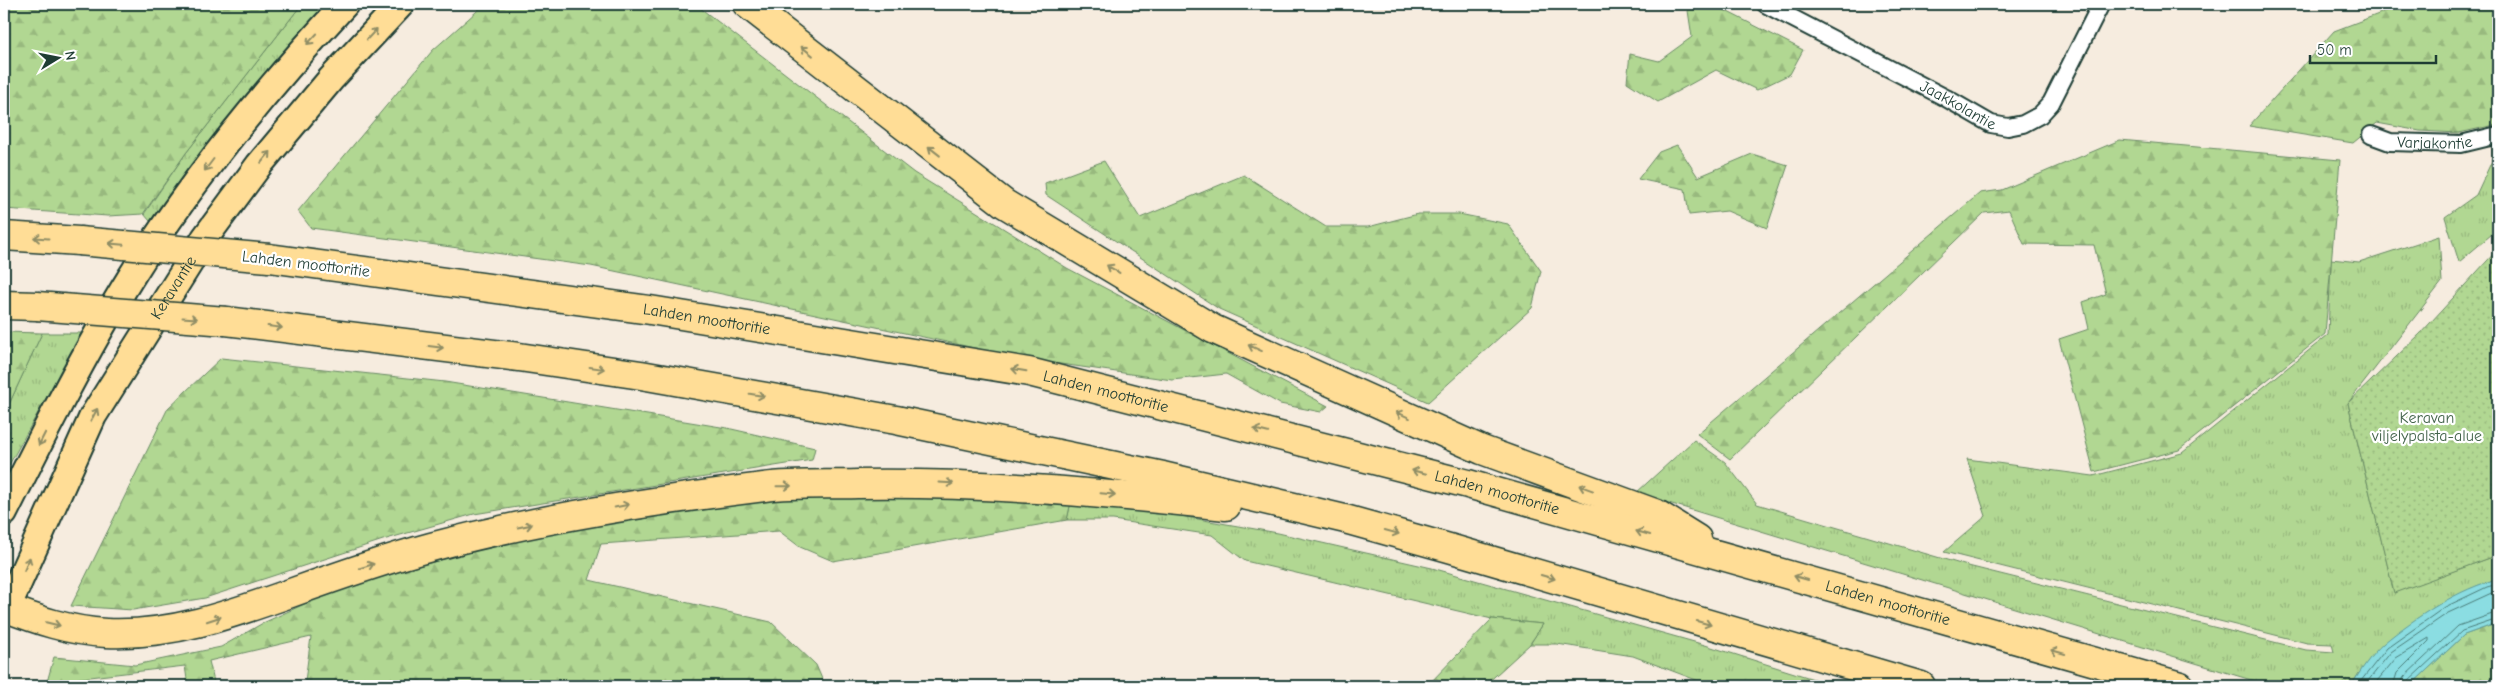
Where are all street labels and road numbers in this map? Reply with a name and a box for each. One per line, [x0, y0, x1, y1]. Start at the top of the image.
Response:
street label: Jaakkolantie [1917, 77, 1997, 134]
street label: Varjakontie [2397, 133, 2474, 153]
street label: Lahden moottoritie [241, 247, 371, 281]
street label: Keravantie [147, 253, 200, 323]
street label: Lahden moottoritie [642, 300, 772, 339]
street label: Lahden moottoritie [1041, 367, 1171, 416]
street label: Lahden moottoritie [1433, 467, 1562, 519]
street label: Lahden moottoritie [1823, 577, 1952, 629]

